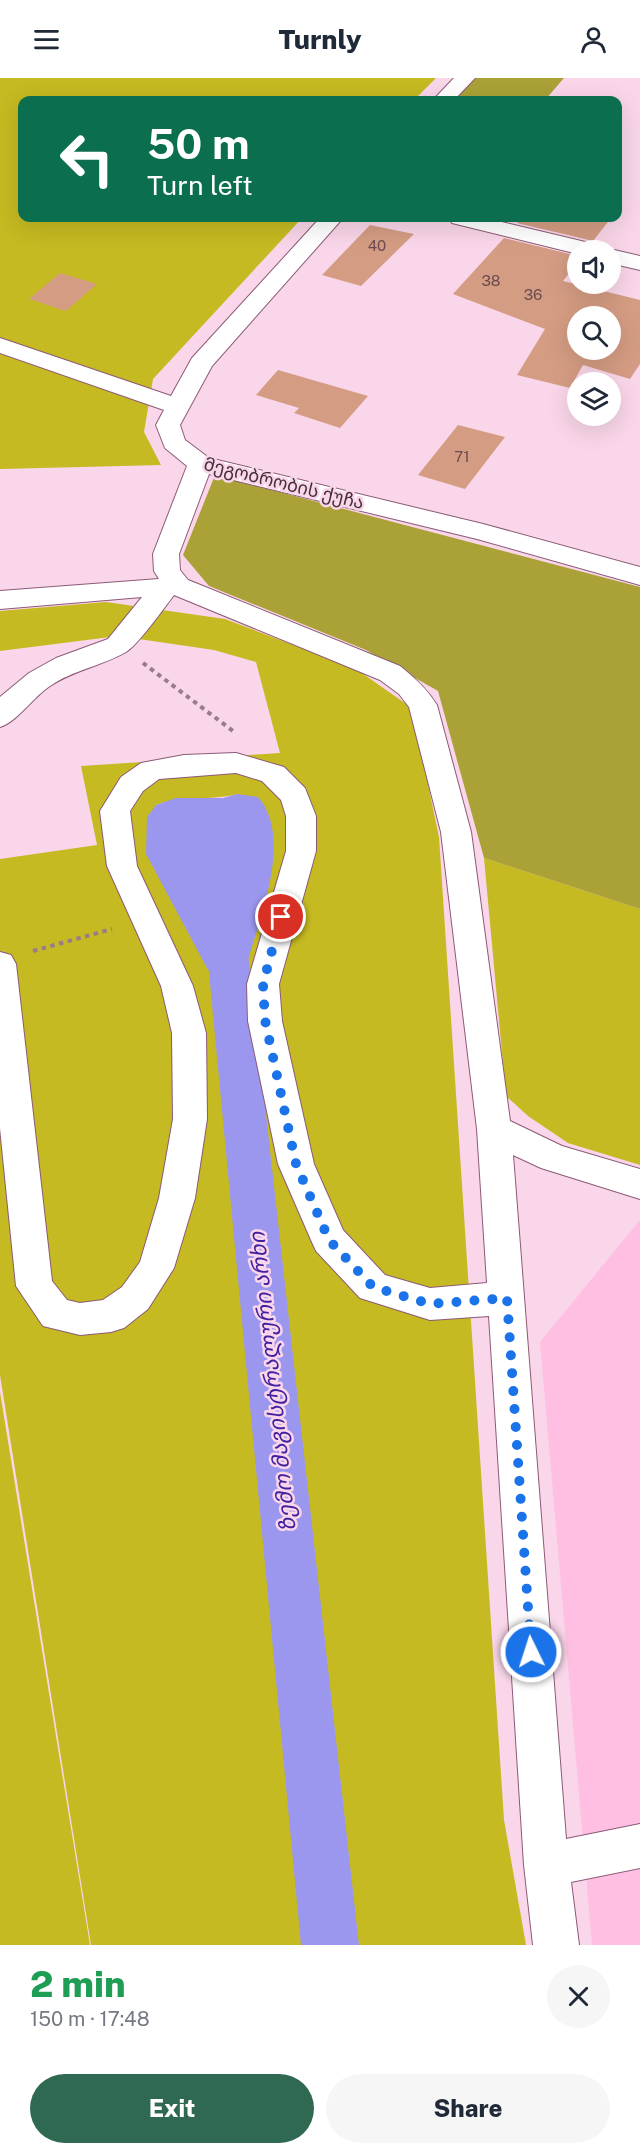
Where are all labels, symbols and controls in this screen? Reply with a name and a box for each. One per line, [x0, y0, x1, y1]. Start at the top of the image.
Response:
icon: menu [30, 23, 63, 56]
text: Turnly [278, 23, 362, 55]
icon: person [577, 23, 610, 56]
text: 50 m [147, 119, 250, 168]
icon: left [48, 120, 126, 198]
text: Turn left [147, 169, 253, 201]
house number: 40 [368, 237, 386, 254]
map controls [567, 240, 621, 426]
button: sound [567, 240, 621, 294]
house number: 38 [481, 272, 501, 289]
house number: 36 [524, 286, 542, 303]
button: search [567, 306, 621, 360]
button: layers [567, 372, 621, 426]
house number: 71 [454, 448, 470, 465]
street label: მეგობრობის ქუჩა [201, 453, 366, 514]
pin [255, 891, 306, 942]
icon: arrive [264, 900, 297, 933]
water label: ზემო მაგისტრალური არხი [243, 1229, 302, 1533]
position arrow [499, 1620, 563, 1684]
text: 2 min [30, 1963, 126, 2005]
button: close [547, 1965, 610, 2028]
text: 150 m · 17:48 [30, 2007, 150, 2031]
button: Exit [30, 2074, 314, 2143]
button: Share [326, 2074, 610, 2143]

